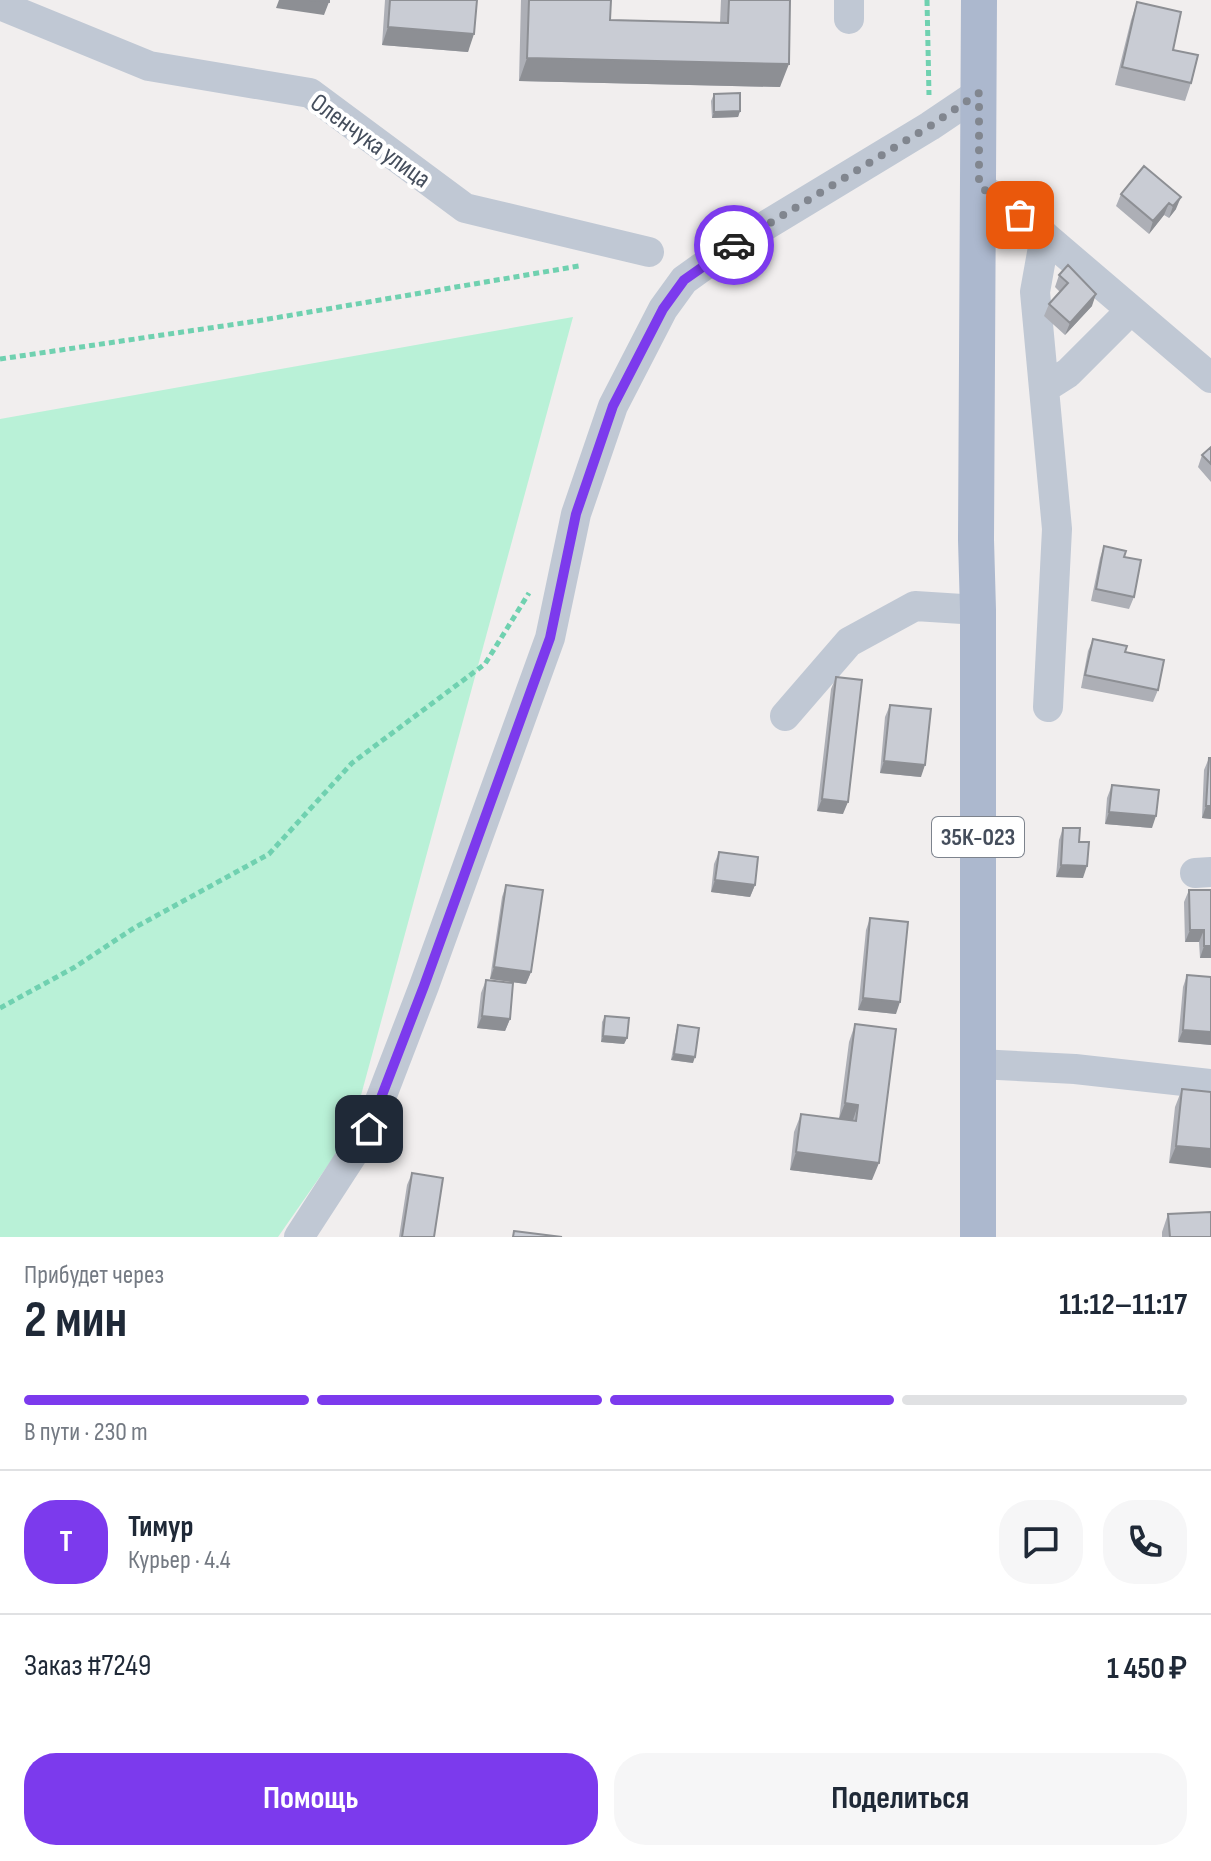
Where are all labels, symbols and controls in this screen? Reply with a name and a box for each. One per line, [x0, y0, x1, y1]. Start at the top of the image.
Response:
street label: Оленчука улица [304, 87, 436, 195]
pin [986, 181, 1054, 249]
icon: bag [998, 193, 1042, 237]
courier [694, 205, 774, 285]
icon: car [712, 223, 756, 267]
road number: 35К-023 [932, 817, 1024, 857]
pin [335, 1095, 403, 1163]
icon: home [347, 1107, 391, 1151]
text: Прибудет через [24, 1260, 164, 1291]
text: 11:12–11:17 [1059, 1287, 1187, 1323]
text: 2 мин [24, 1289, 127, 1352]
text: В пути · 230 m [24, 1417, 148, 1448]
button: chat [999, 1500, 1083, 1584]
button: phone [1103, 1500, 1187, 1584]
text: Тимур [128, 1509, 193, 1545]
text: Т [59, 1524, 73, 1560]
text: Курьер · 4.4 [128, 1545, 231, 1576]
text: Заказ #7249 [24, 1648, 151, 1684]
text: 1 450 ₽ [1107, 1651, 1187, 1687]
button: Помощь [24, 1753, 598, 1845]
button: Поделиться [614, 1753, 1187, 1845]

